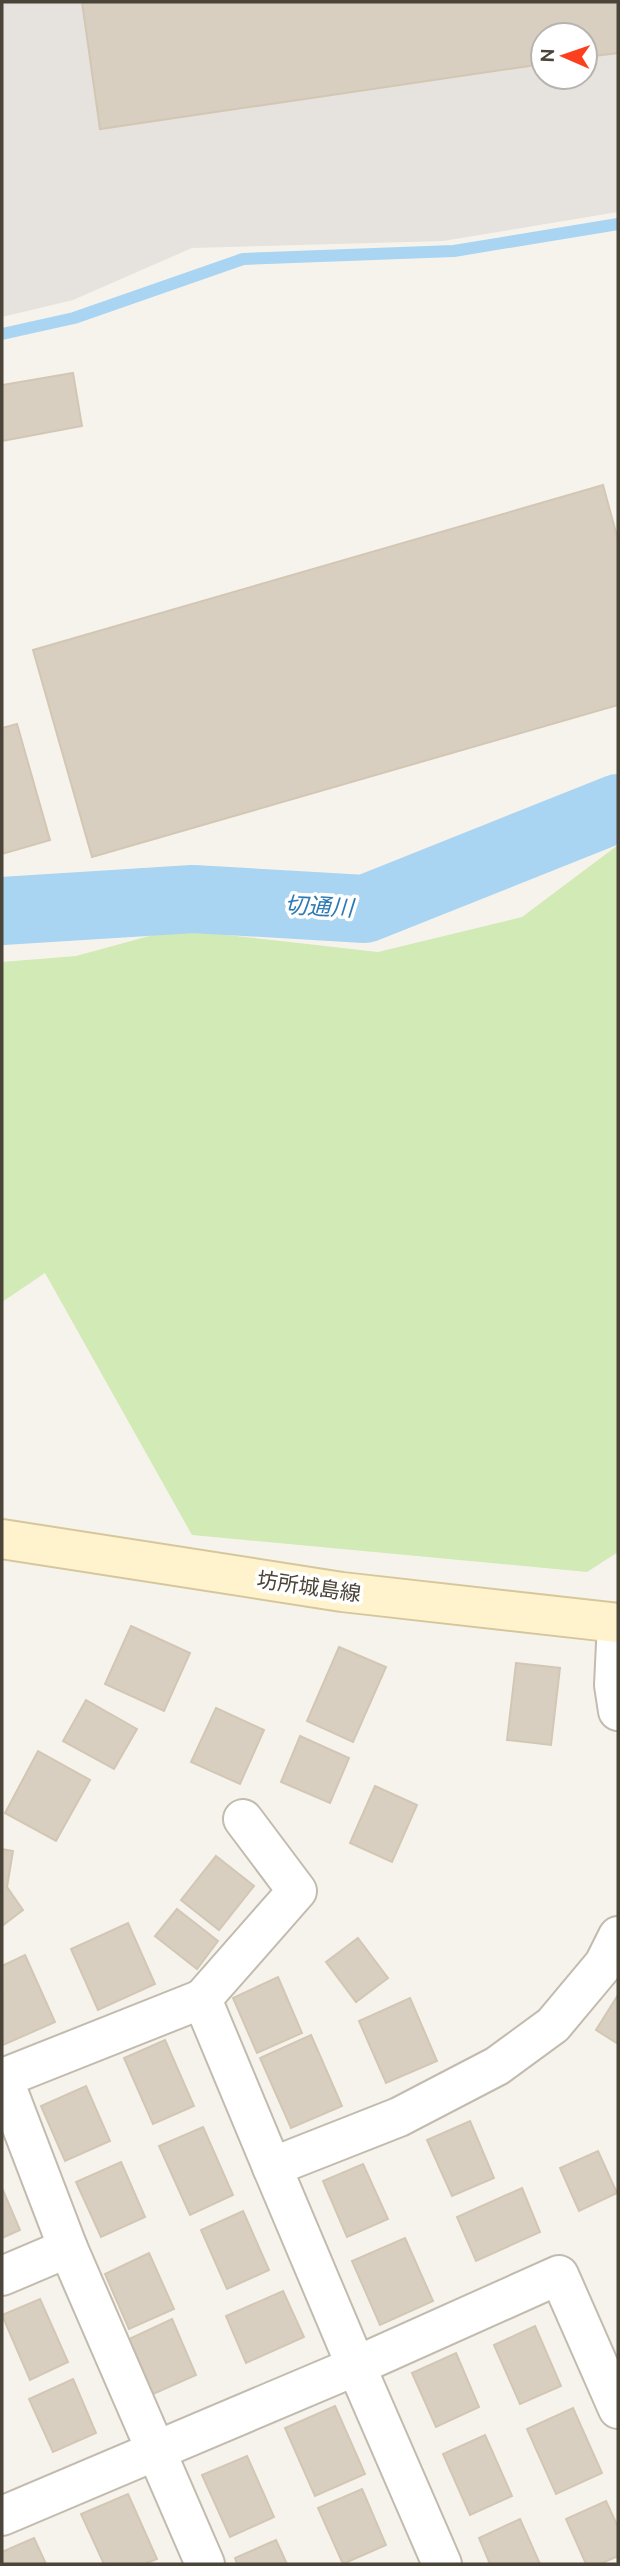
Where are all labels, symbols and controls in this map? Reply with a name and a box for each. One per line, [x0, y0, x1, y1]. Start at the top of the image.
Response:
north arrow [529, 21, 599, 91]
text: N [536, 48, 558, 63]
water label: 切通川 [284, 892, 357, 920]
street label: 坊所城島線 [255, 1567, 363, 1605]

